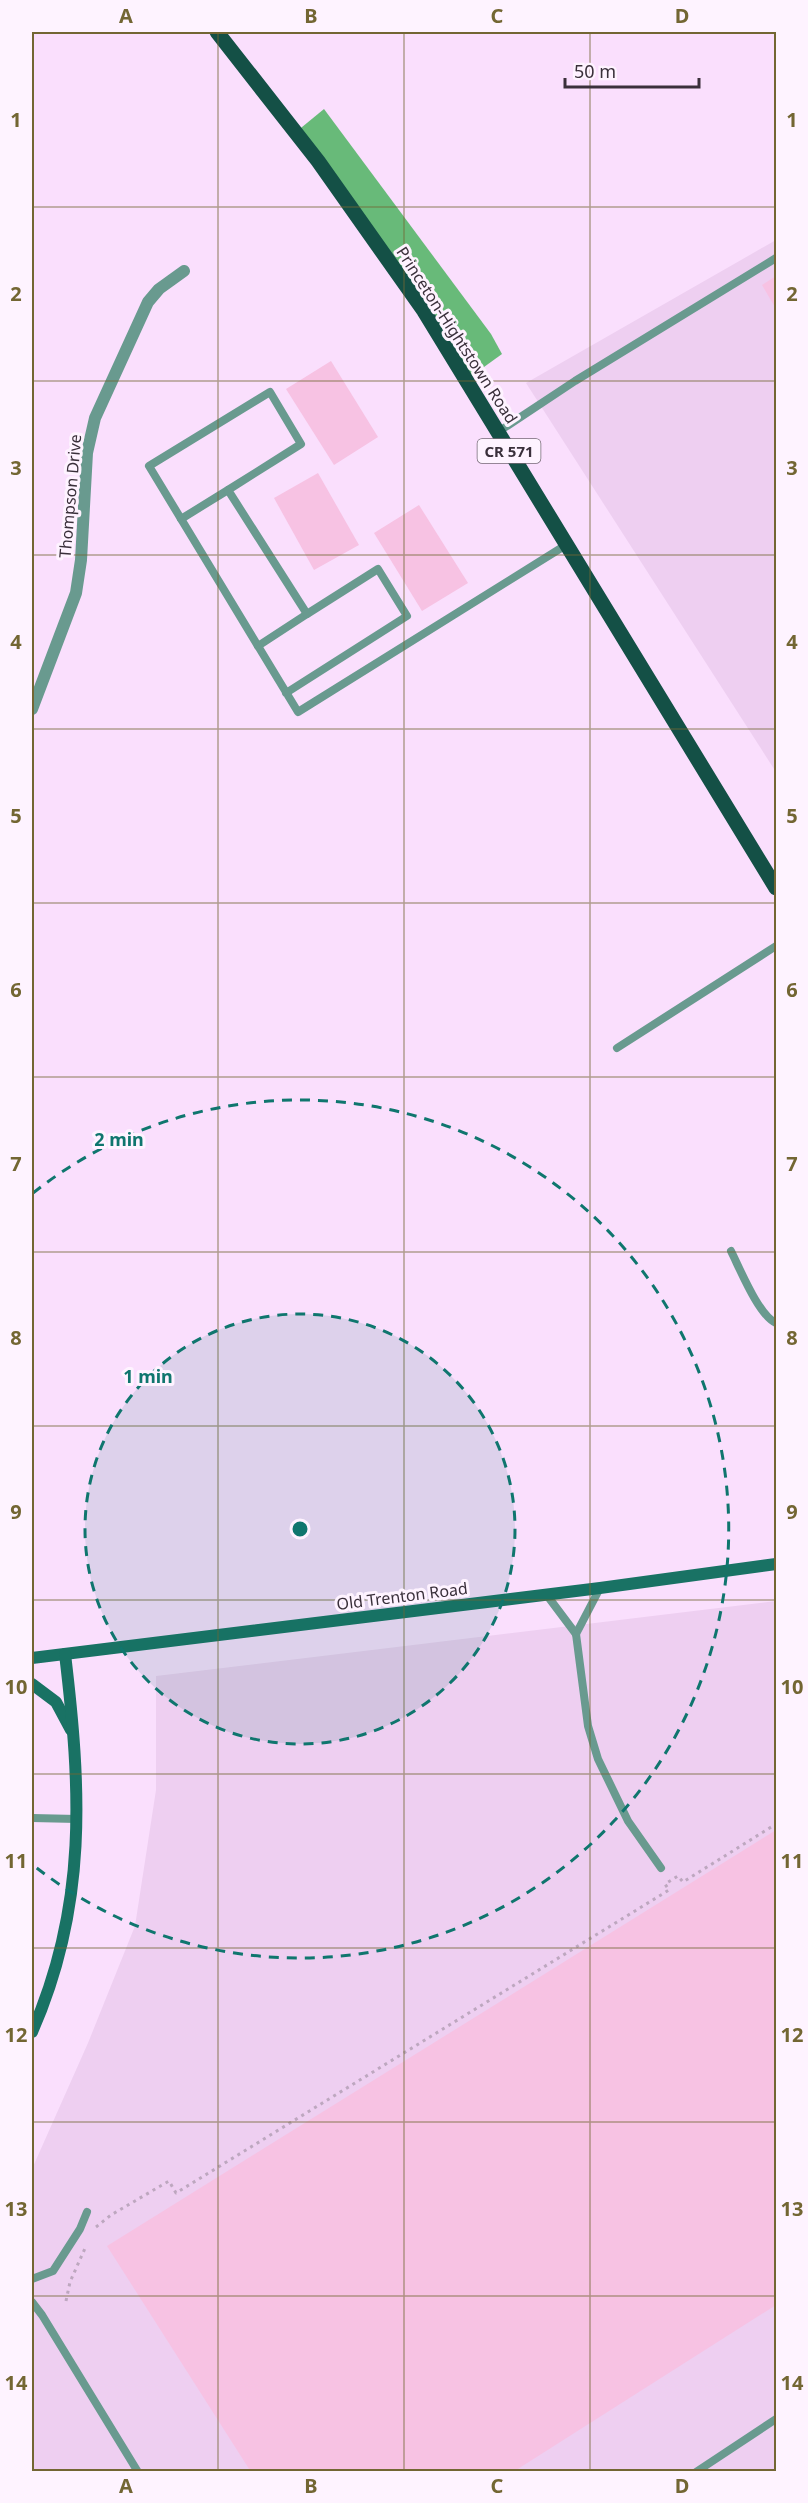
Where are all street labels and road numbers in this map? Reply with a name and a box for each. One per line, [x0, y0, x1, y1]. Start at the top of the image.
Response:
street label: Princeton-Hightstown Road [391, 242, 523, 428]
street label: Thompson Drive [54, 433, 86, 559]
road number: CR 571 [478, 439, 540, 463]
street label: Old Trenton Road [335, 1577, 469, 1615]

